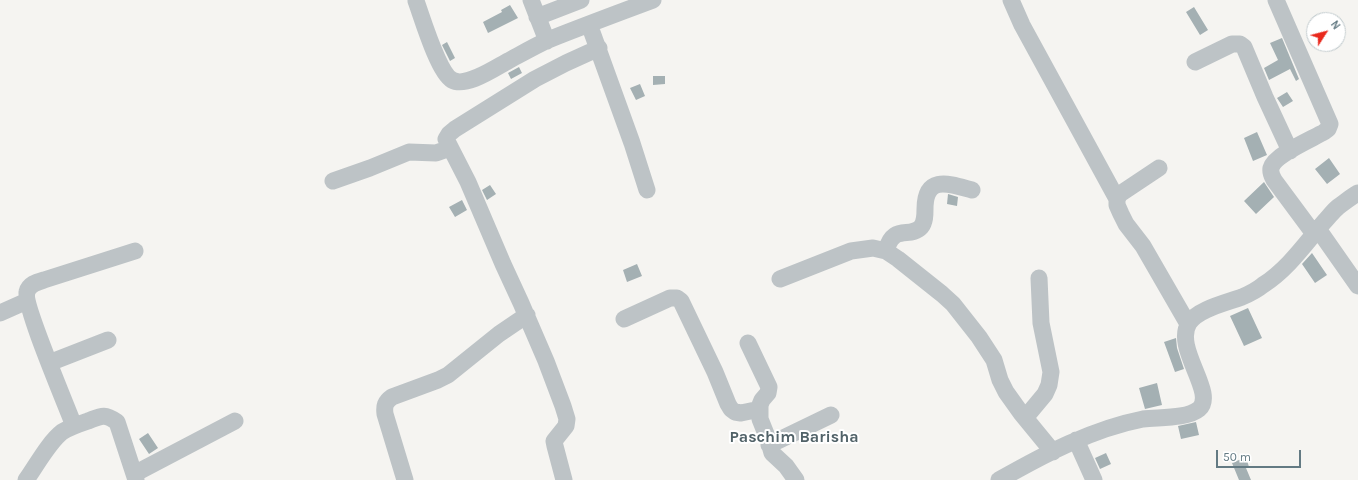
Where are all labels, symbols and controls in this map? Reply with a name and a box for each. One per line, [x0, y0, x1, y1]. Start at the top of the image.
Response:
north arrow [1306, 12, 1346, 52]
text: N [1328, 18, 1343, 32]
district label: Paschim Barisha [729, 427, 859, 447]
scale bar [1218, 442, 1303, 468]
text: 50 m [1223, 450, 1251, 464]

